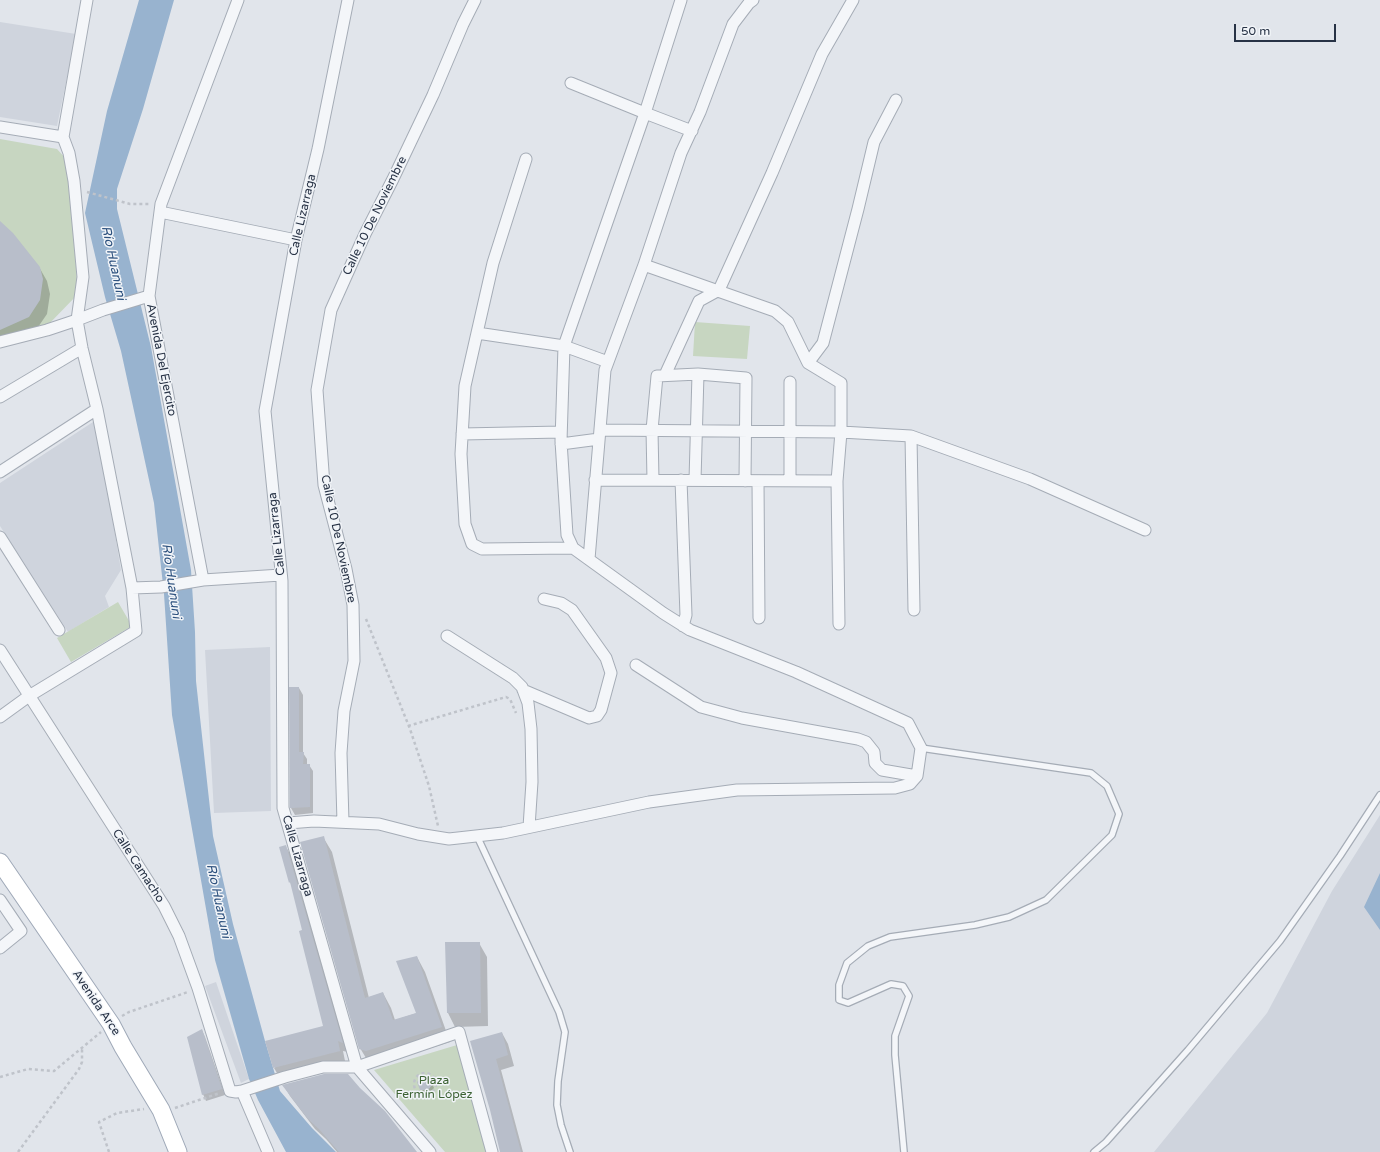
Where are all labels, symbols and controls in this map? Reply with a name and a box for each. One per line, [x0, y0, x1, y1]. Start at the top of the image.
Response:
scale bar [1236, 16, 1338, 42]
text: 50 m [1241, 24, 1270, 38]
street label: Calle 10 De Noviembre [340, 154, 410, 278]
street label: Calle Lizarraga [287, 173, 319, 257]
water label: Río Huanuni [98, 224, 128, 302]
street label: Avenida Del Ejercito [143, 303, 179, 417]
street label: Calle 10 De Noviembre [317, 474, 359, 604]
street label: Calle Lizarraga [265, 492, 289, 576]
water label: Río Huanuni [158, 542, 184, 620]
street label: Calle Lizarraga [279, 814, 315, 898]
street label: Calle Camacho [109, 827, 167, 905]
water label: Río Huanuni [203, 862, 233, 940]
street label: Avenida Arce [69, 968, 123, 1038]
park label: Plaza Fermín López [395, 1074, 473, 1102]

